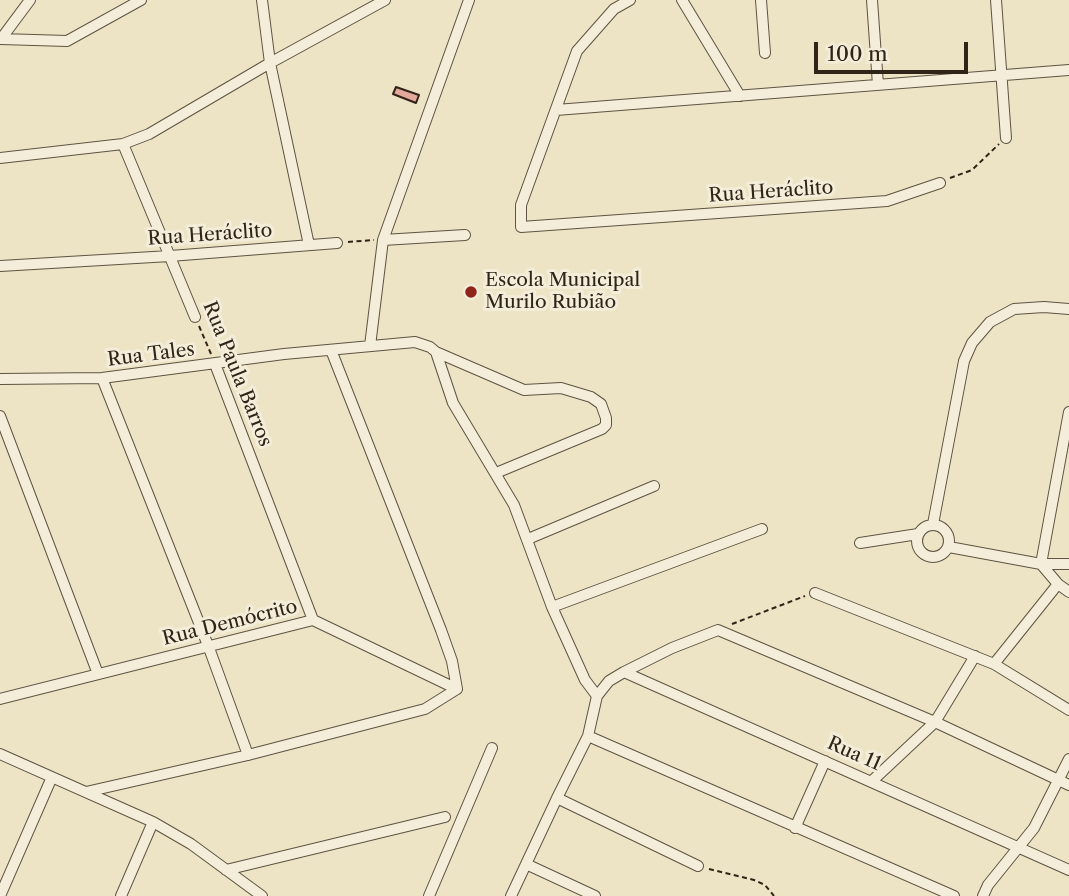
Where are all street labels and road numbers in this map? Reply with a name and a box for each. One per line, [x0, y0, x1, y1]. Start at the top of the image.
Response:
street label: Rua Heráclito [708, 176, 834, 208]
street label: Rua Heráclito [147, 219, 273, 251]
street label: Rua Paula Barros [198, 298, 276, 450]
street label: Rua Tales [106, 338, 196, 372]
street label: Rua Demócrito [160, 595, 300, 651]
street label: Rua 11 [823, 732, 885, 776]

